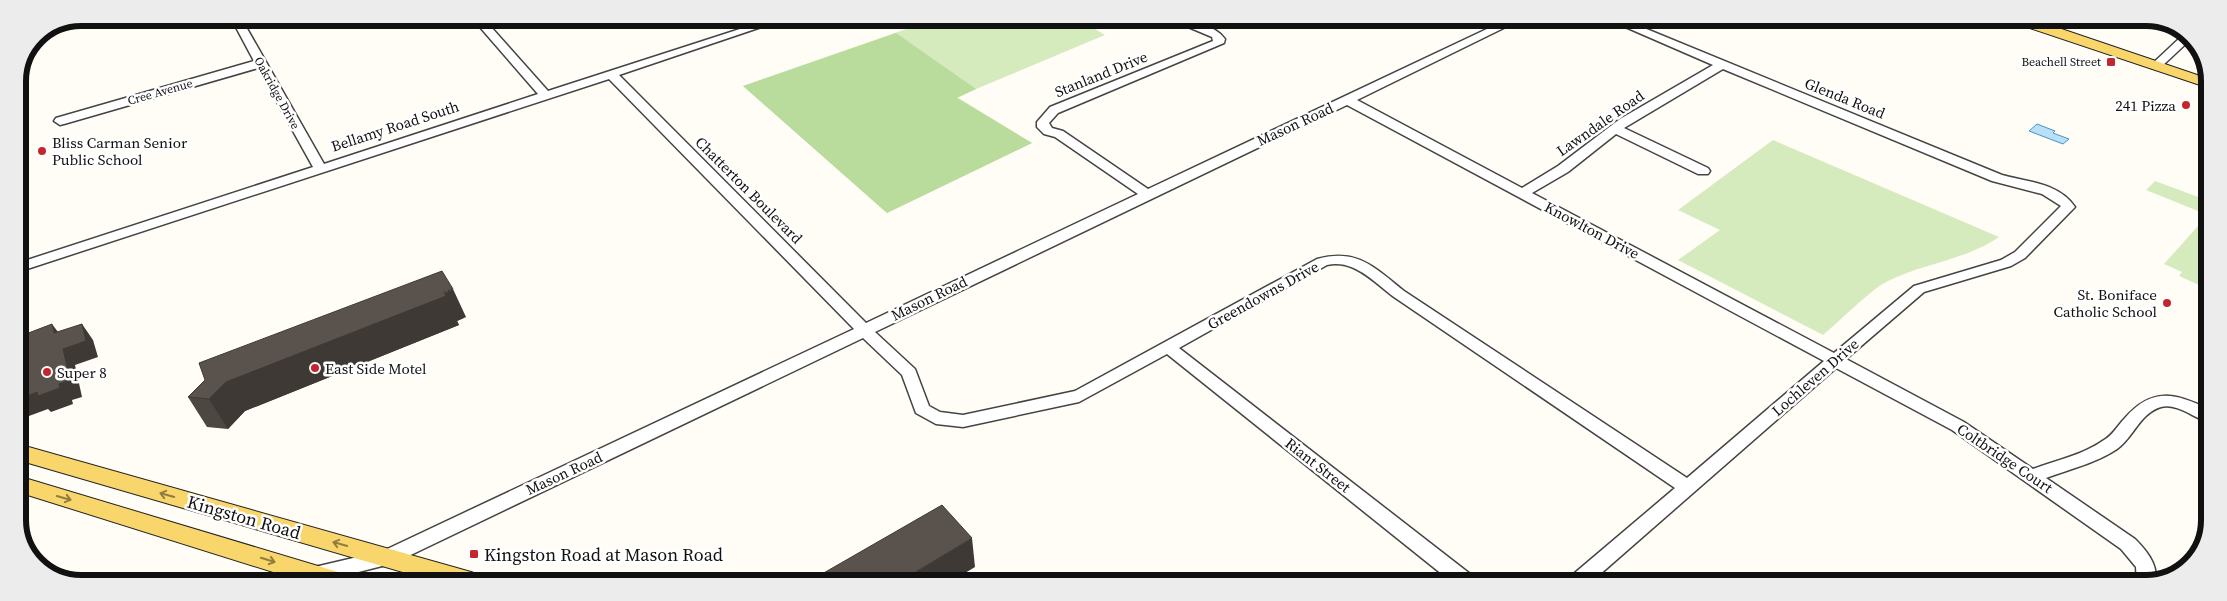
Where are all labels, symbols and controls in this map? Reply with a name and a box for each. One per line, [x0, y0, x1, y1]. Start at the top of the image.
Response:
street label: Stanland Drive [1052, 46, 1151, 102]
street label: Oakridge Drive [251, 54, 303, 132]
place label: Beachell Street [2021, 54, 2101, 70]
marker: Beachell Street [2105, 56, 2117, 68]
street label: Glenda Road [1802, 72, 1889, 124]
street label: Cree Avenue [126, 75, 194, 109]
street label: Lawndale Road [1552, 85, 1648, 161]
street label: Bellamy Road South [328, 95, 462, 157]
place label: 241 Pizza [2115, 95, 2176, 116]
street label: Mason Road [1253, 97, 1337, 151]
marker: 241 Pizza [2180, 99, 2192, 111]
place label: Bliss Carman Senior Public School [52, 132, 188, 170]
street label: Chatterton Boulevard [691, 132, 808, 249]
marker: Bliss Carman Senior Public School [36, 145, 48, 157]
street label: Knowlton Drive [1541, 196, 1644, 264]
street label: Greendowns Drive [1204, 256, 1323, 334]
street label: Mason Road [887, 270, 971, 325]
place label: St. Boniface Catholic School [2054, 284, 2158, 322]
marker: St. Boniface Catholic School [2161, 297, 2173, 309]
street label: Lochleven Drive [1767, 333, 1863, 421]
place label: East Side Motel [325, 358, 427, 379]
place label: Super 8 [57, 362, 107, 383]
marker: East Side Motel [309, 362, 321, 374]
marker: Super 8 [41, 366, 53, 378]
street label: Coltbridge Court [1953, 418, 2057, 498]
street label: Riant Street [1281, 433, 1355, 497]
street label: Mason Road [522, 446, 606, 500]
street label: Kingston Road [184, 489, 304, 545]
one-way arrow [159, 490, 175, 500]
one-way arrow [56, 494, 72, 504]
one-way arrow [332, 539, 348, 549]
place label: Kingston Road at Mason Road [484, 542, 723, 567]
marker: Kingston Road at Mason Road [468, 548, 480, 560]
one-way arrow [260, 556, 275, 565]

